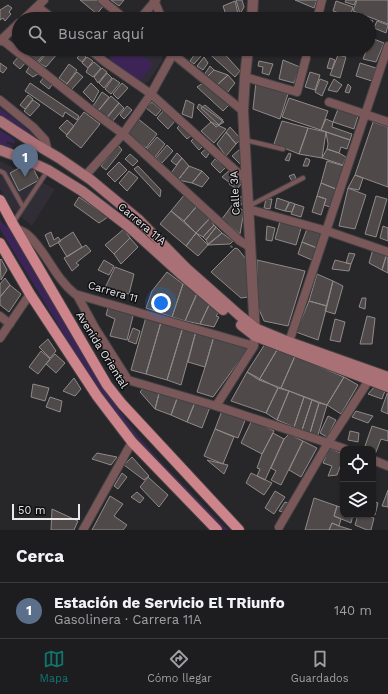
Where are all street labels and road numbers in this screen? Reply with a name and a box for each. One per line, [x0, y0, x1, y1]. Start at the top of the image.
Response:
street label: Calle 3A [227, 171, 243, 215]
street label: Carrera 11A [115, 200, 169, 248]
street label: Carrera 11 [87, 279, 139, 305]
street label: Avenida Oriental [73, 309, 131, 391]

